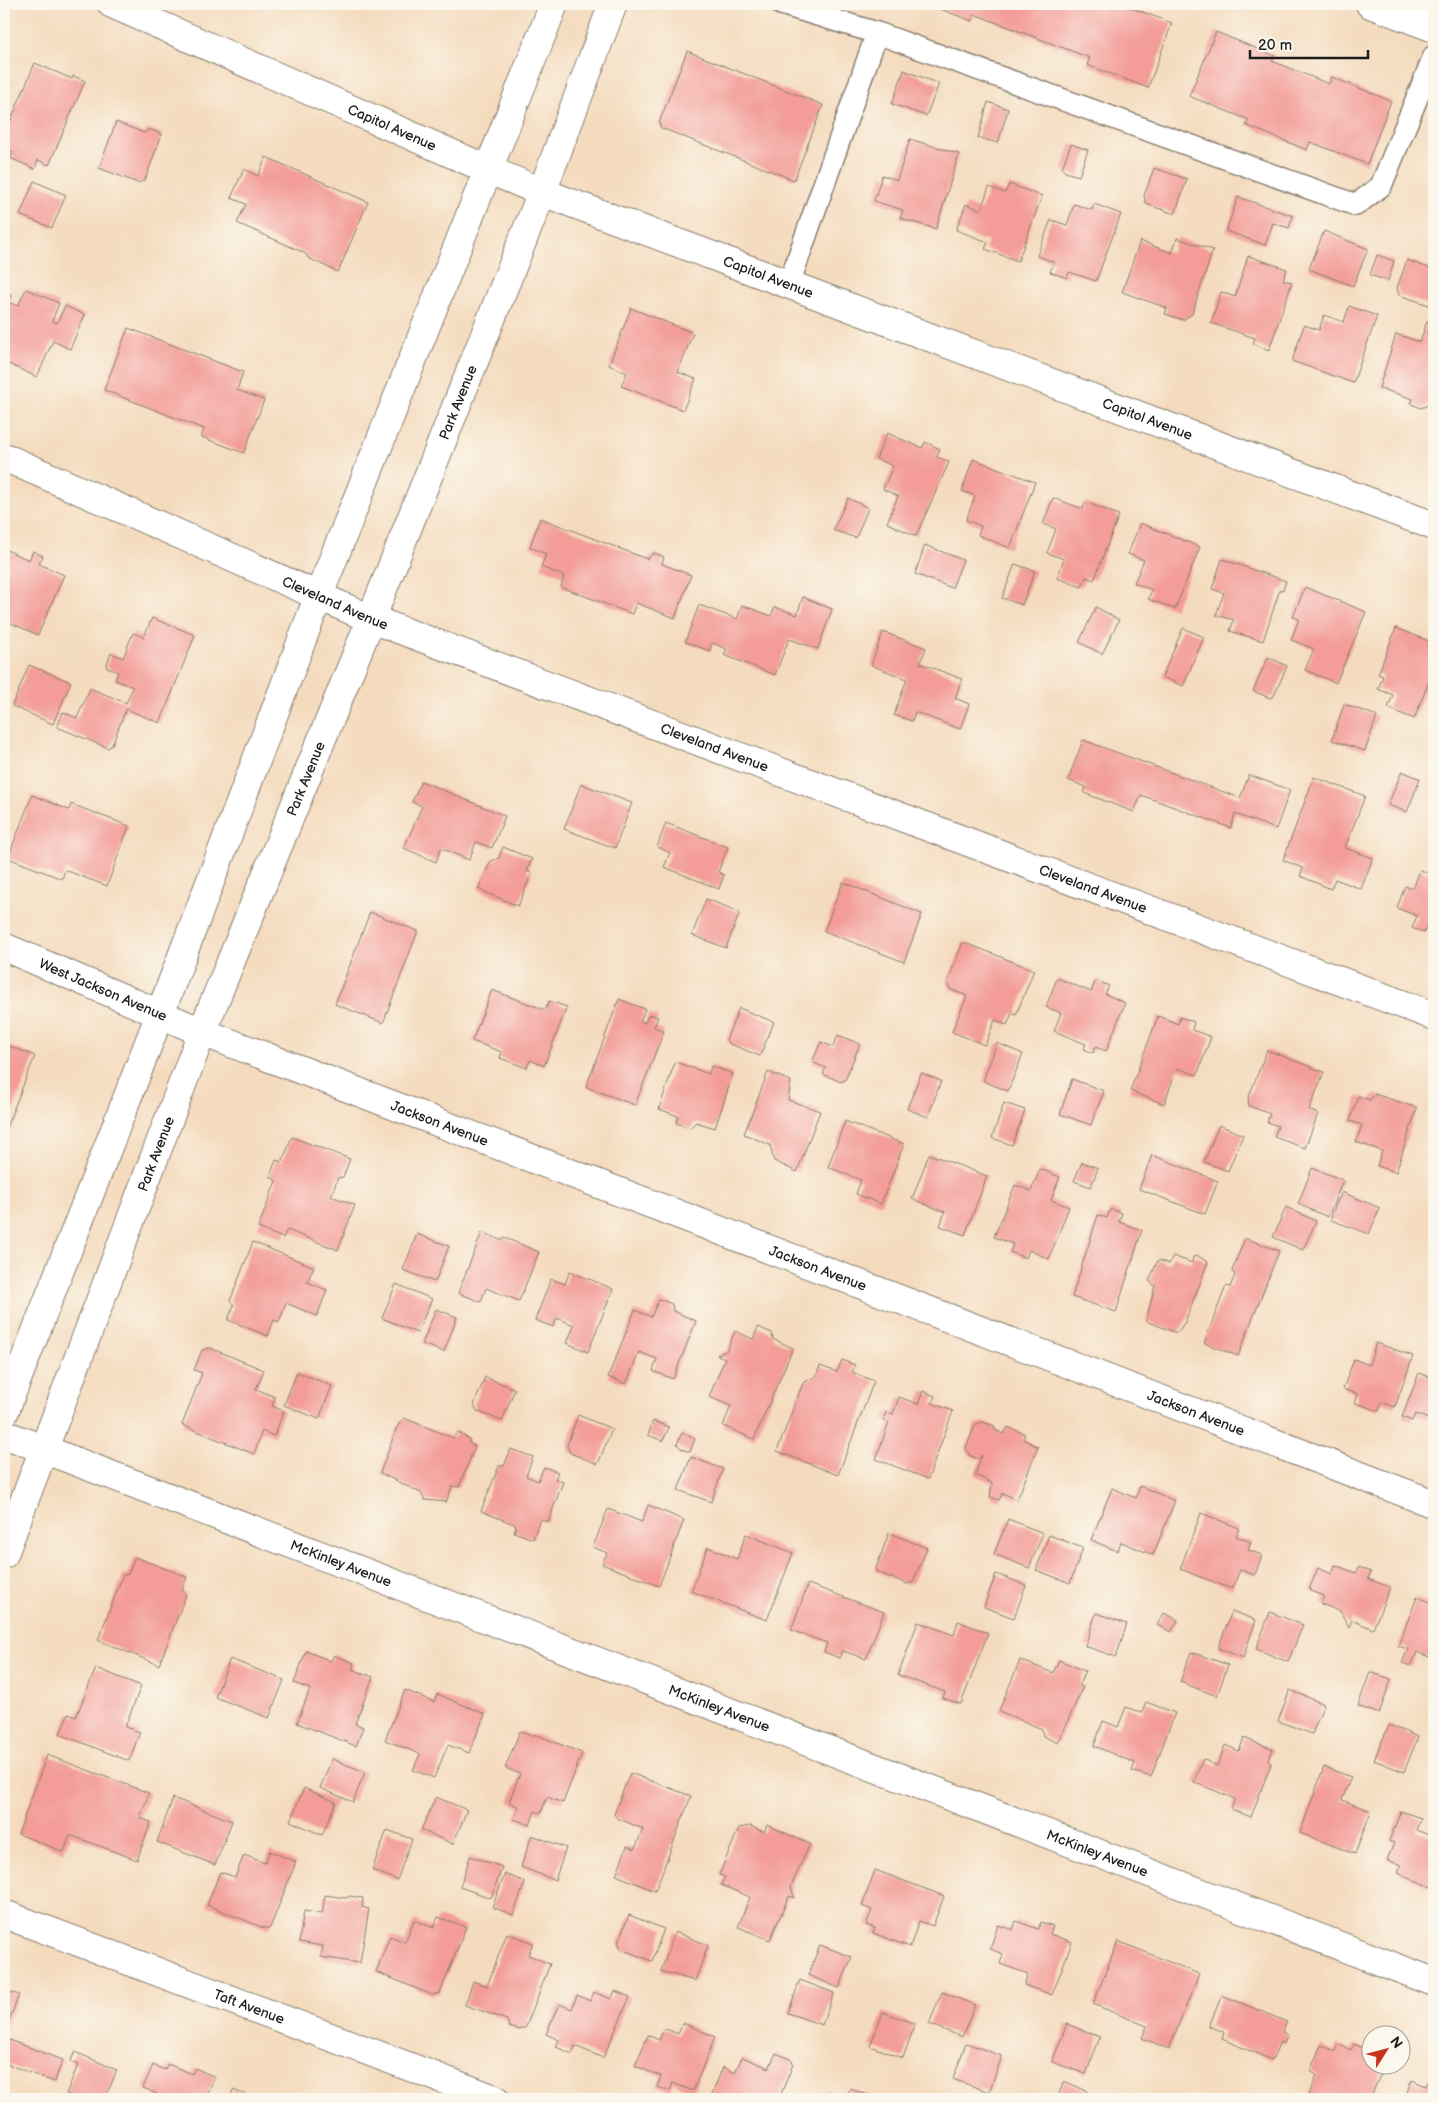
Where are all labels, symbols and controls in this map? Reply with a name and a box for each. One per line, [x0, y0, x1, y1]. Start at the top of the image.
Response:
scale bar [1250, 28, 1368, 60]
text: 20 m [1258, 36, 1292, 55]
street label: Capitol Avenue [345, 101, 439, 155]
street label: Capitol Avenue [721, 253, 816, 302]
street label: Park Avenue [436, 363, 481, 442]
street label: Capitol Avenue [1100, 395, 1195, 444]
street label: Cleveland Avenue [279, 573, 390, 634]
street label: Cleveland Avenue [658, 720, 771, 776]
street label: Park Avenue [283, 739, 329, 819]
street label: Cleveland Avenue [1037, 861, 1149, 917]
street label: West Jackson Avenue [37, 955, 170, 1025]
street label: Jackson Avenue [388, 1097, 491, 1150]
street label: Park Avenue [134, 1114, 178, 1194]
street label: Jackson Avenue [767, 1242, 869, 1295]
street label: Jackson Avenue [1145, 1387, 1247, 1440]
street label: McKinley Avenue [288, 1537, 394, 1591]
street label: McKinley Avenue [666, 1681, 772, 1736]
street label: McKinley Avenue [1044, 1826, 1150, 1881]
street label: Taft Avenue [211, 1986, 287, 2028]
north arrow [1360, 2026, 1410, 2076]
text: N [1386, 2033, 1406, 2052]

